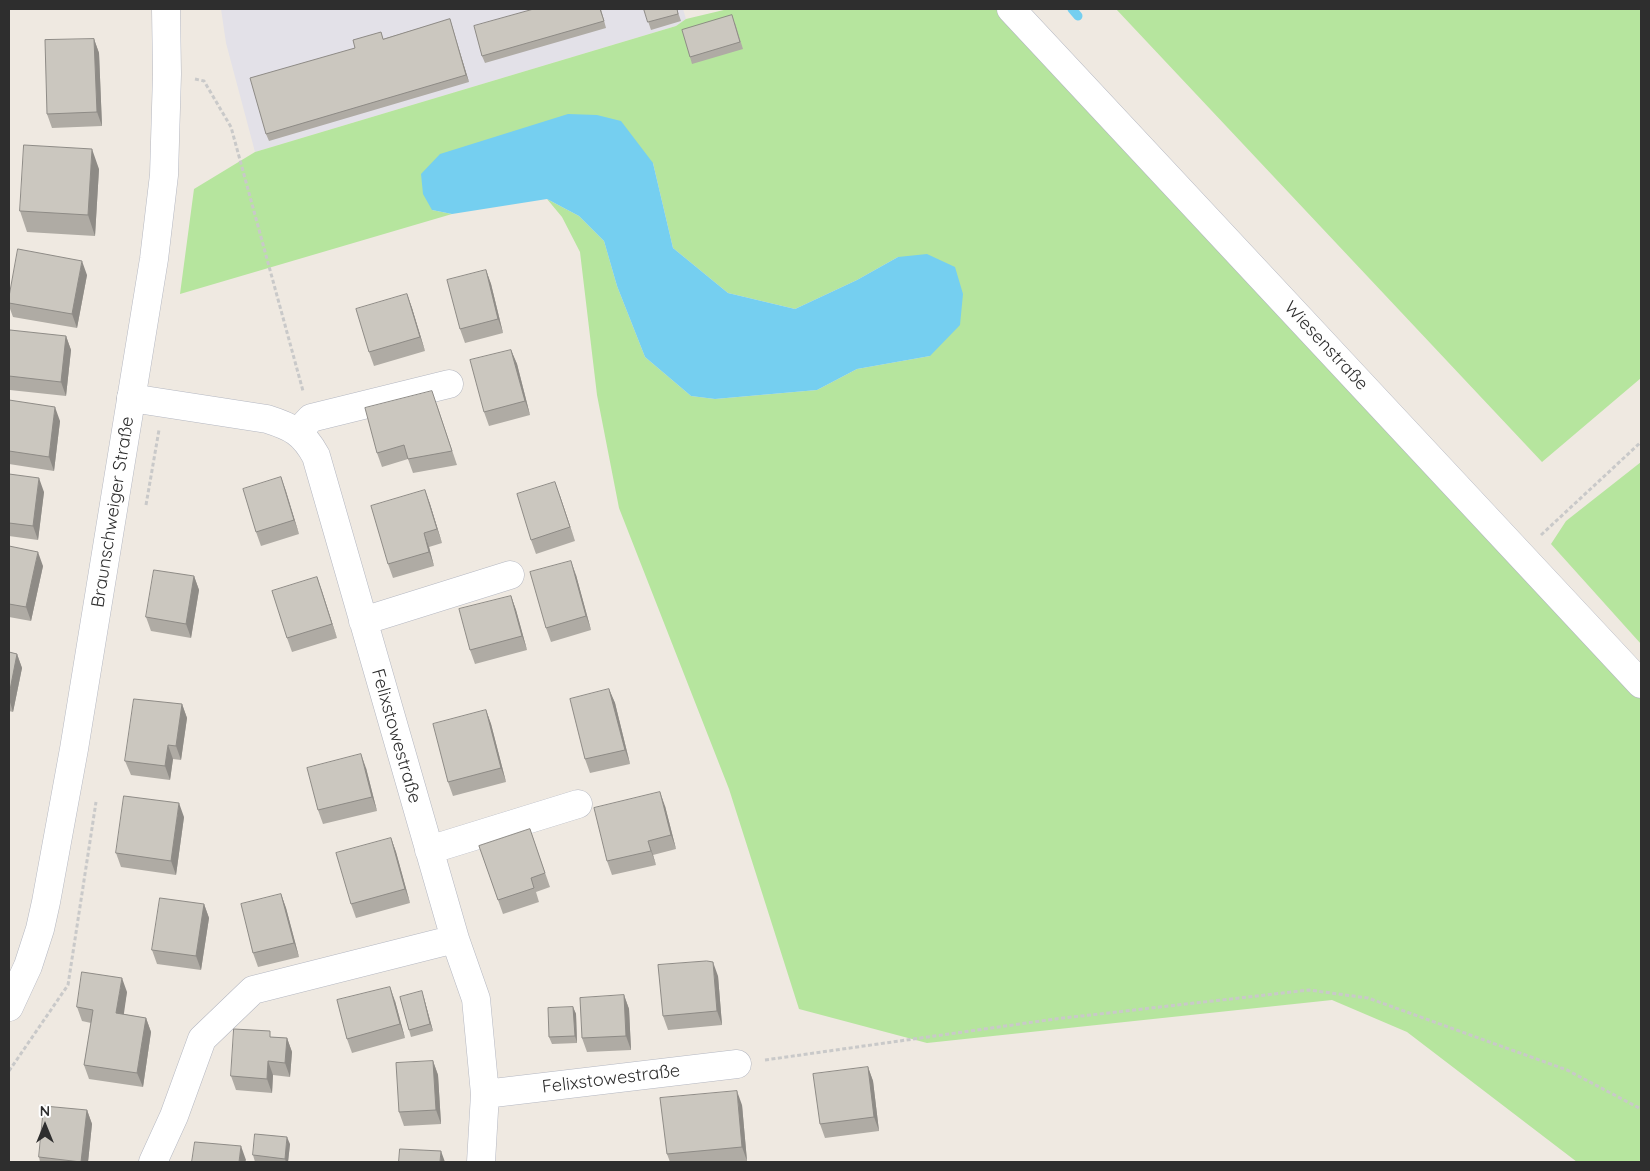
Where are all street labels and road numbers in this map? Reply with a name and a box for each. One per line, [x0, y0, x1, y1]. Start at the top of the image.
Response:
street label: Wiesenstraße [1279, 297, 1373, 395]
street label: Braunschweiger Straße [87, 415, 139, 609]
street label: Felixstowestraße [366, 666, 426, 806]
street label: Felixstowestraße [541, 1060, 681, 1098]

